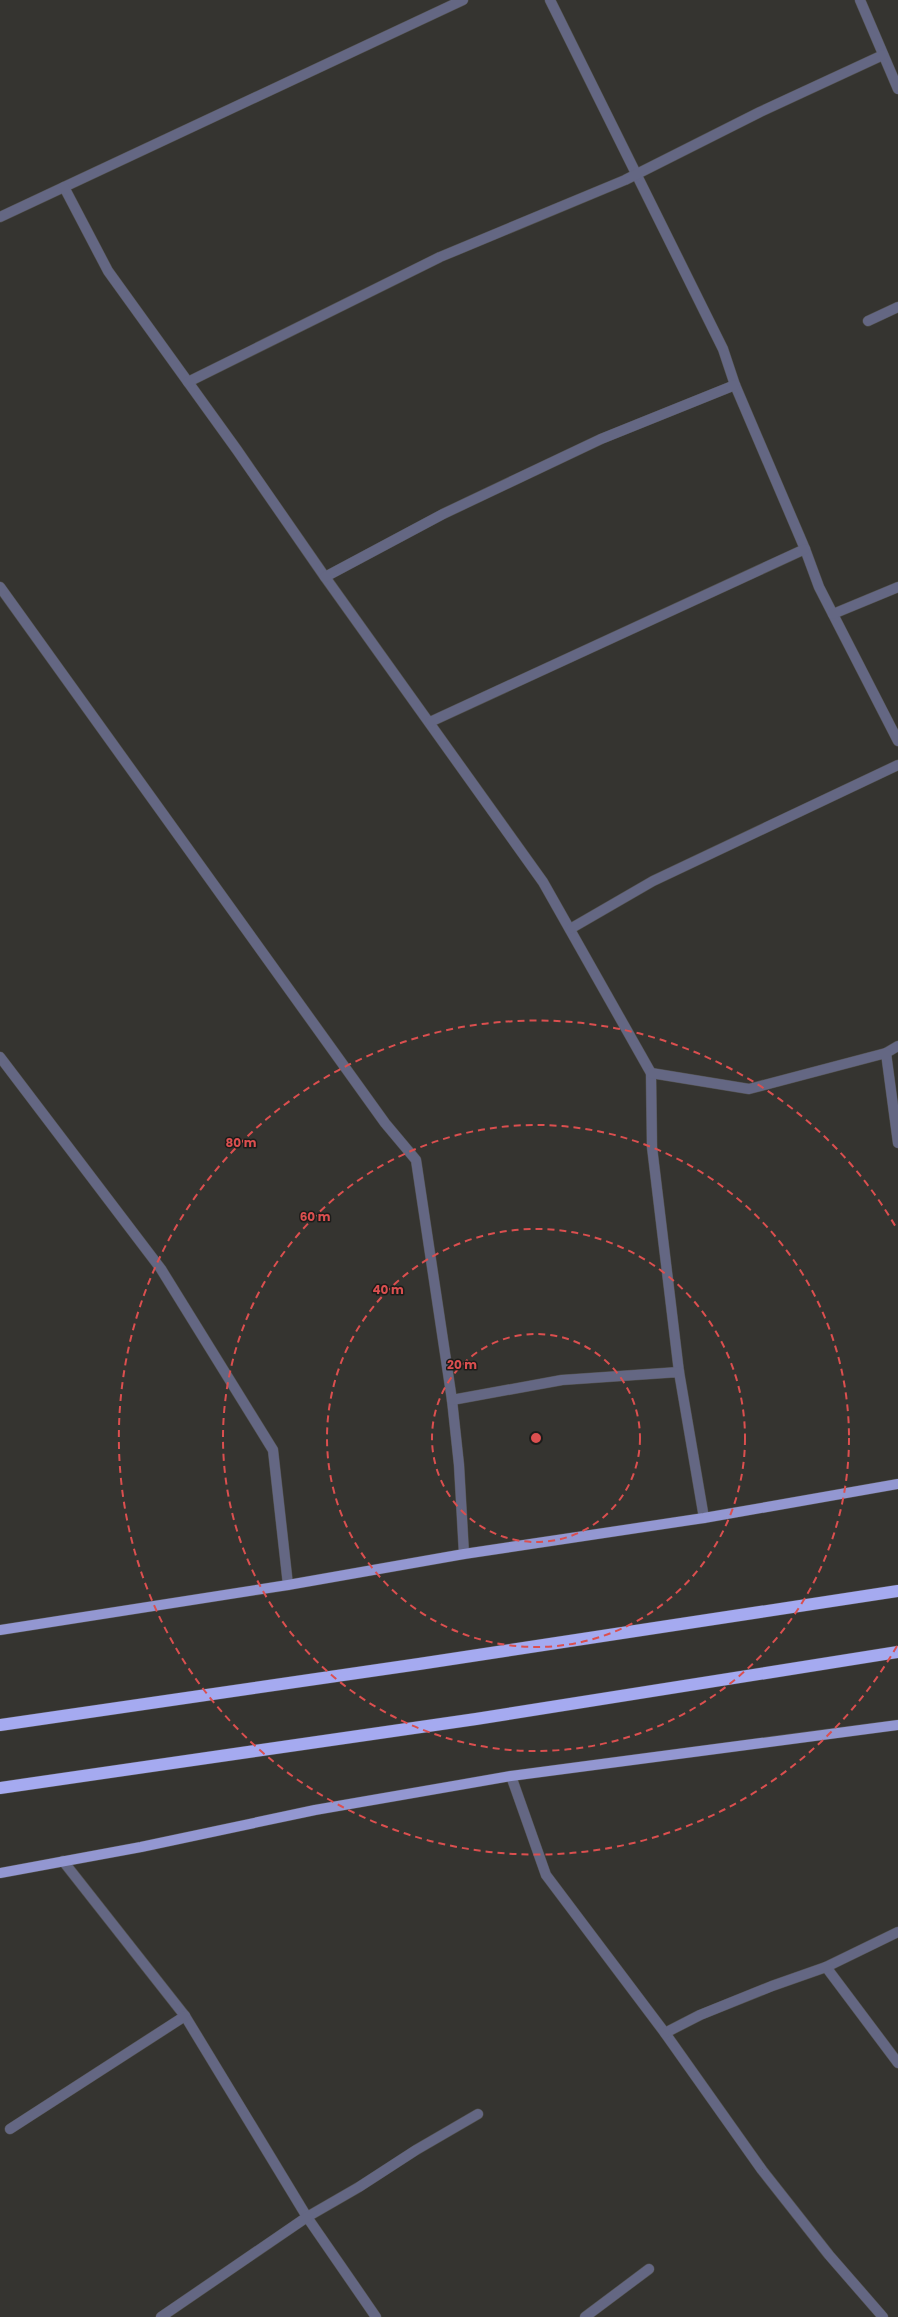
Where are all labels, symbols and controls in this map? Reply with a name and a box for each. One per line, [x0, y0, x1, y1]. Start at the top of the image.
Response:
text: 80 m [226, 1134, 257, 1151]
text: 60 m [300, 1208, 331, 1225]
text: 40 m [372, 1281, 404, 1298]
text: 20 m [447, 1356, 477, 1373]
centre of rings [529, 1431, 543, 1445]

